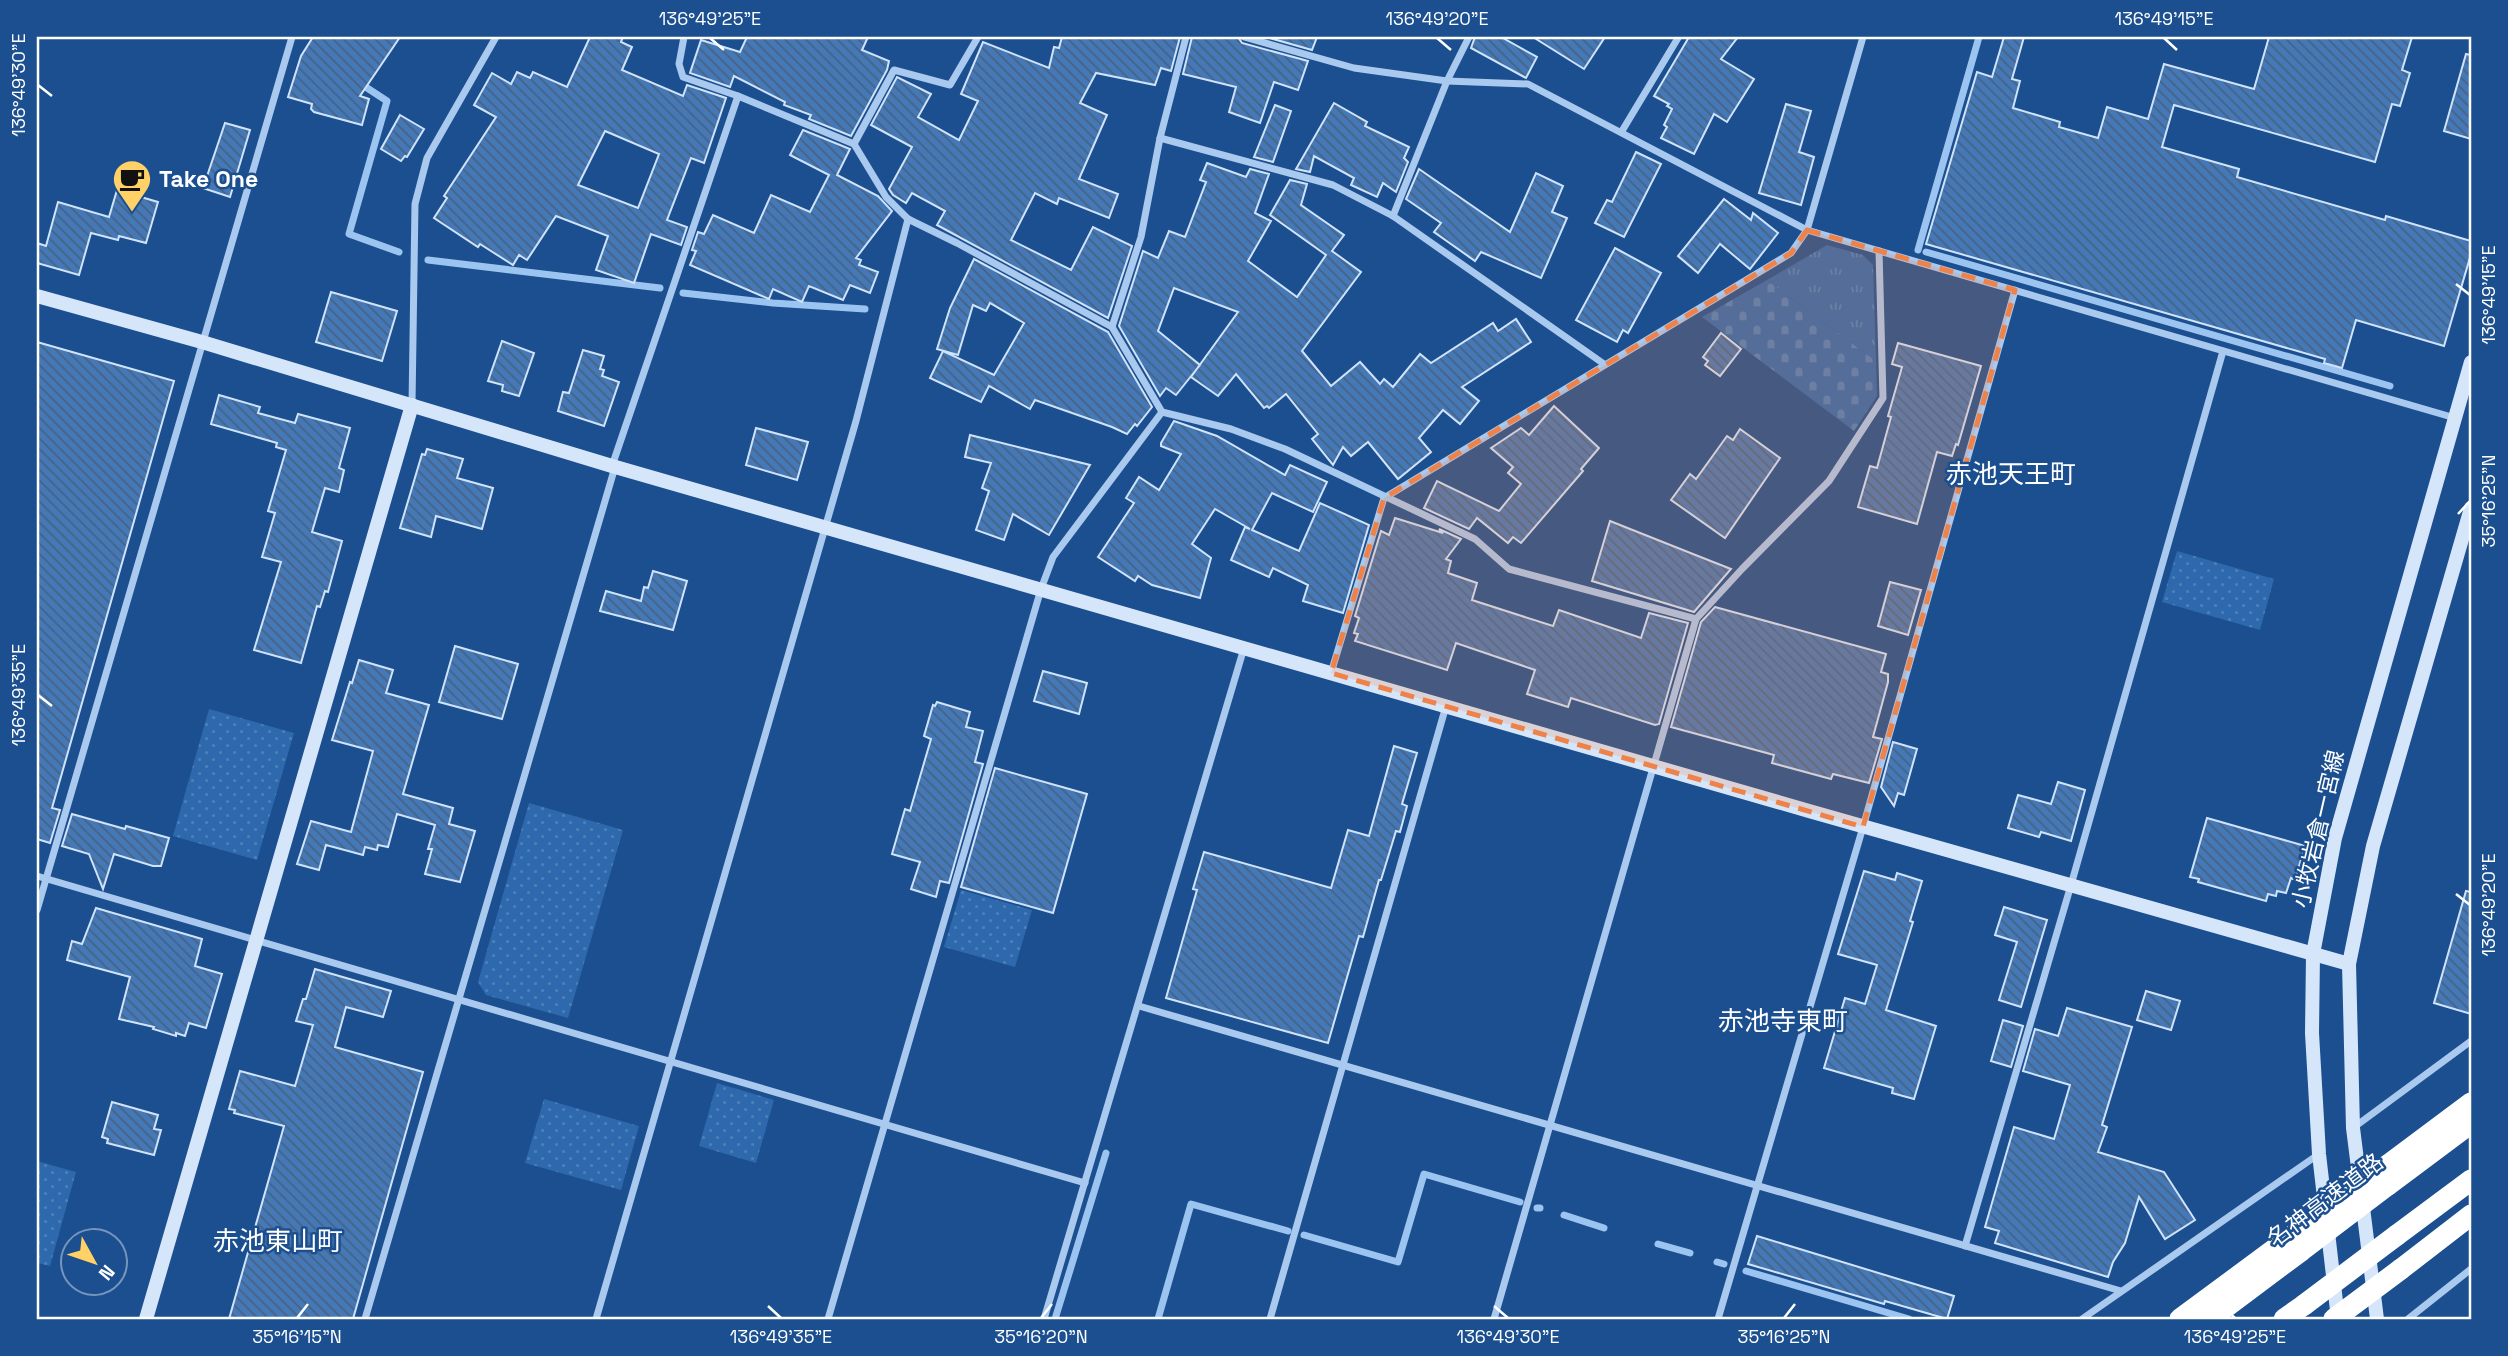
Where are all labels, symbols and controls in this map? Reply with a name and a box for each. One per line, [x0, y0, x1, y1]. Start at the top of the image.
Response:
text: 136°49'25"E [659, 7, 761, 30]
text: 136°49'20"E [1385, 7, 1489, 30]
text: 136°49'15"E [2114, 7, 2214, 30]
text: 136°49'30"E [7, 33, 30, 137]
cafe icon: Take One [111, 158, 153, 213]
place label: Take One [159, 164, 258, 194]
text: 136°49'15"E [2477, 245, 2500, 345]
text: 35°16'25"N [2477, 455, 2500, 547]
district label: 赤池天王町 [1946, 457, 2076, 491]
text: 136°49'35"E [7, 644, 30, 746]
street label: 小牧岩倉一宮線 [2285, 747, 2351, 911]
text: 136°49'20"E [2477, 853, 2500, 957]
district label: 赤池寺東町 [1718, 1004, 1848, 1038]
street label: 名神高速道路 [2261, 1146, 2389, 1254]
district label: 赤池東山町 [213, 1224, 343, 1258]
north arrow [60, 1226, 130, 1296]
text: N [93, 1260, 120, 1286]
text: 35°16'15"N [252, 1325, 342, 1348]
text: 136°49'35"E [730, 1325, 832, 1348]
text: 35°16'20"N [994, 1325, 1088, 1348]
text: 136°49'30"E [1456, 1325, 1560, 1348]
text: 35°16'25"N [1738, 1325, 1830, 1348]
text: 136°49'25"E [2184, 1325, 2286, 1348]

